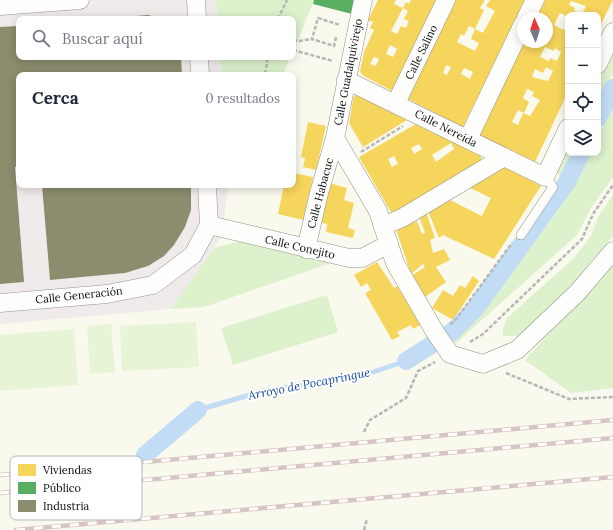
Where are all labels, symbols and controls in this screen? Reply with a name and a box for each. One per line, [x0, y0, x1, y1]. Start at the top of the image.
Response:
north arrow [517, 12, 553, 48]
map controls [565, 12, 601, 156]
button: + [565, 12, 601, 48]
search box [16, 16, 296, 60]
street label: Calle Guadalquivirejo [331, 17, 365, 127]
street label: Calle Salino [402, 22, 440, 82]
icon: search [30, 27, 52, 49]
text: Buscar aquí [62, 29, 143, 48]
button: − [565, 48, 601, 84]
button: locate [565, 84, 601, 120]
text: Cerca [32, 87, 79, 109]
text: 0 resultados [205, 90, 280, 107]
street label: Calle Nereida [412, 106, 480, 150]
button: layers [565, 120, 601, 156]
street label: Calle Habacuc [304, 156, 336, 230]
street label: Calle Conejito [263, 232, 337, 262]
street label: Calle Generación [35, 283, 124, 307]
water label: Arroyo de Pocapringue [246, 364, 371, 403]
legend [10, 456, 142, 520]
text: Viviendas [42, 463, 92, 477]
text: Público [43, 481, 81, 495]
text: Industria [43, 499, 90, 513]

